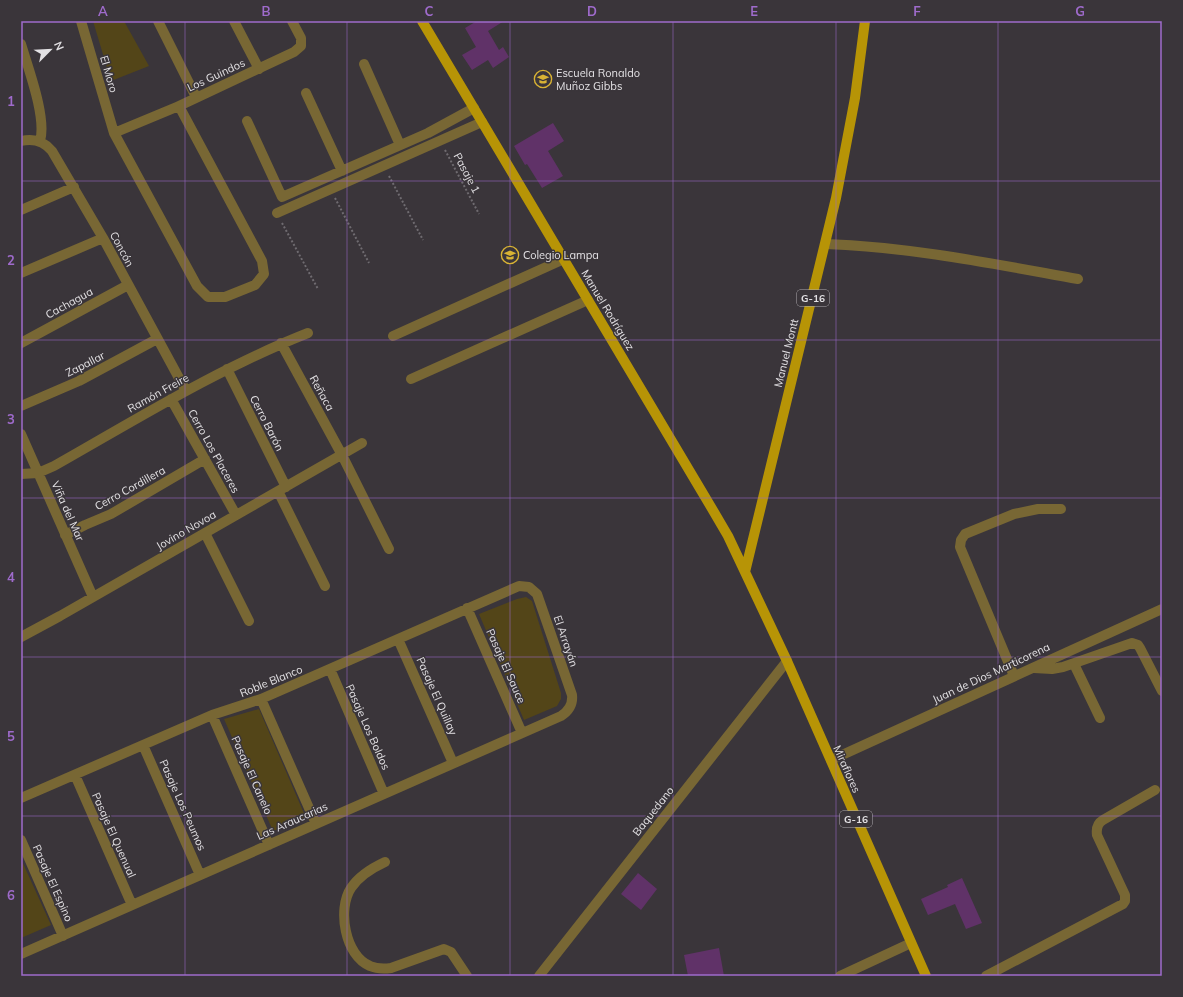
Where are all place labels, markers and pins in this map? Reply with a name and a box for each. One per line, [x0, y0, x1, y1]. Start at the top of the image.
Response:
place label: Escuela Ronaldo Muñoz Gibbs [556, 66, 640, 93]
school or university icon: Escuela Ronaldo Muñoz Gibbs [533, 69, 553, 89]
school or university icon: Colegio Lampa [500, 245, 520, 265]
place label: Colegio Lampa [523, 248, 599, 262]

